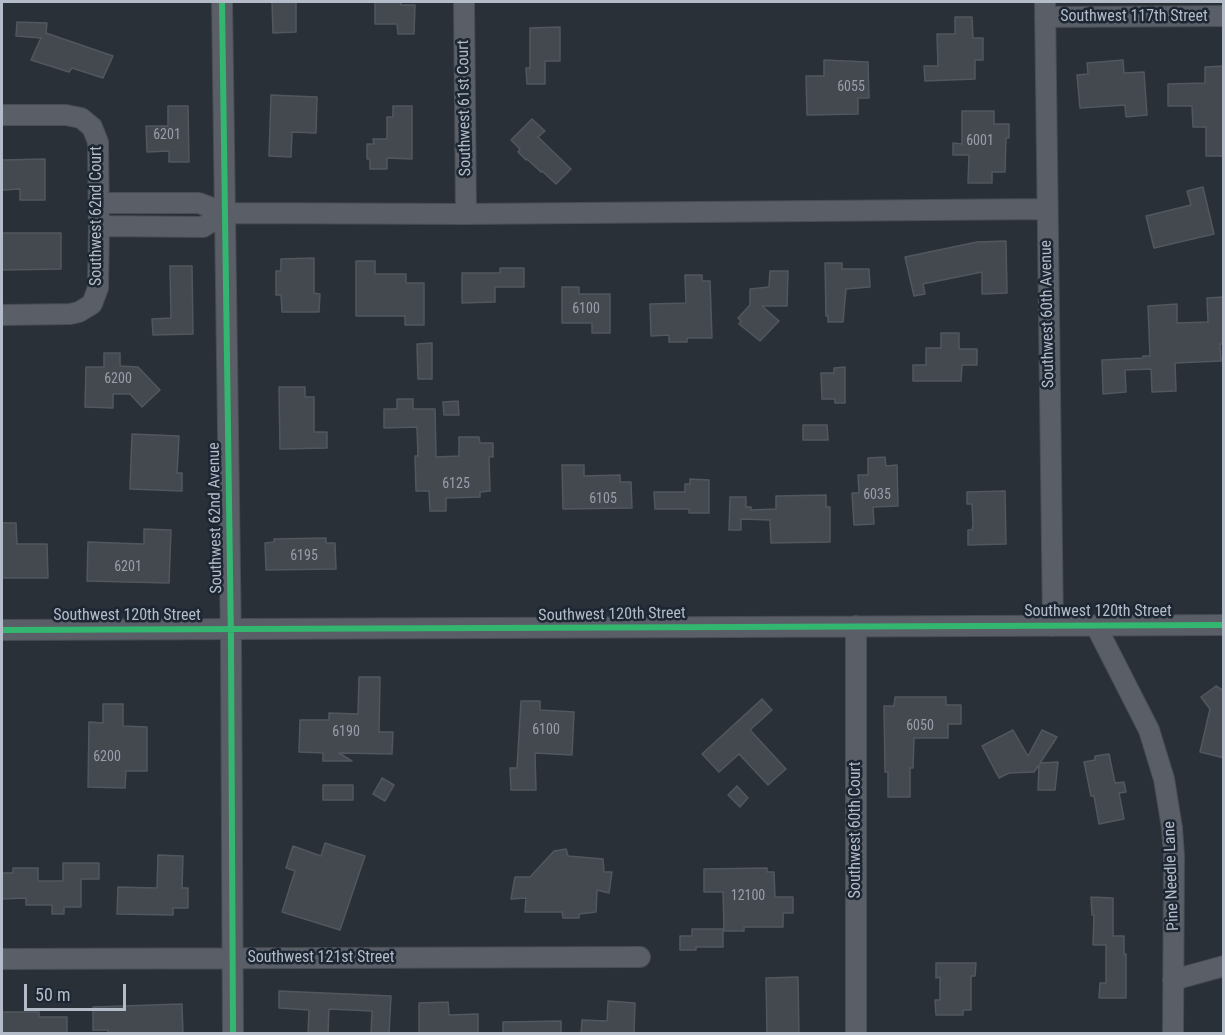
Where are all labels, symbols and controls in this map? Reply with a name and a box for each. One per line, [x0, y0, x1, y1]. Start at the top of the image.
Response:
street label: Southwest 117th Street [1060, 7, 1208, 27]
street label: Southwest 61st Court [454, 40, 476, 176]
house number: 6055 [837, 79, 865, 95]
house number: 6201 [153, 127, 181, 143]
house number: 6001 [966, 133, 994, 149]
street label: Southwest 62nd Court [87, 146, 107, 286]
street label: Southwest 60th Avenue [1037, 240, 1059, 388]
house number: 6100 [572, 301, 600, 317]
house number: 6200 [104, 371, 132, 387]
street label: Southwest 62nd Avenue [205, 442, 227, 594]
house number: 6125 [442, 476, 470, 492]
house number: 6035 [863, 487, 891, 503]
house number: 6105 [589, 491, 617, 507]
house number: 6195 [290, 548, 318, 564]
house number: 6201 [114, 559, 142, 575]
street label: Southwest 120th Street [1024, 602, 1172, 622]
street label: Southwest 120th Street [538, 604, 686, 626]
street label: Southwest 120th Street [53, 606, 201, 626]
house number: 6050 [906, 718, 934, 734]
house number: 6100 [532, 722, 560, 738]
house number: 6190 [332, 724, 360, 740]
house number: 6200 [93, 749, 121, 765]
street label: Southwest 60th Court [846, 762, 866, 898]
street label: Pine Needle Lane [1160, 821, 1184, 931]
house number: 12100 [731, 888, 765, 904]
street label: Southwest 121st Street [247, 948, 395, 968]
scale bar [27, 972, 129, 1010]
text: 50 m [35, 984, 70, 1005]

